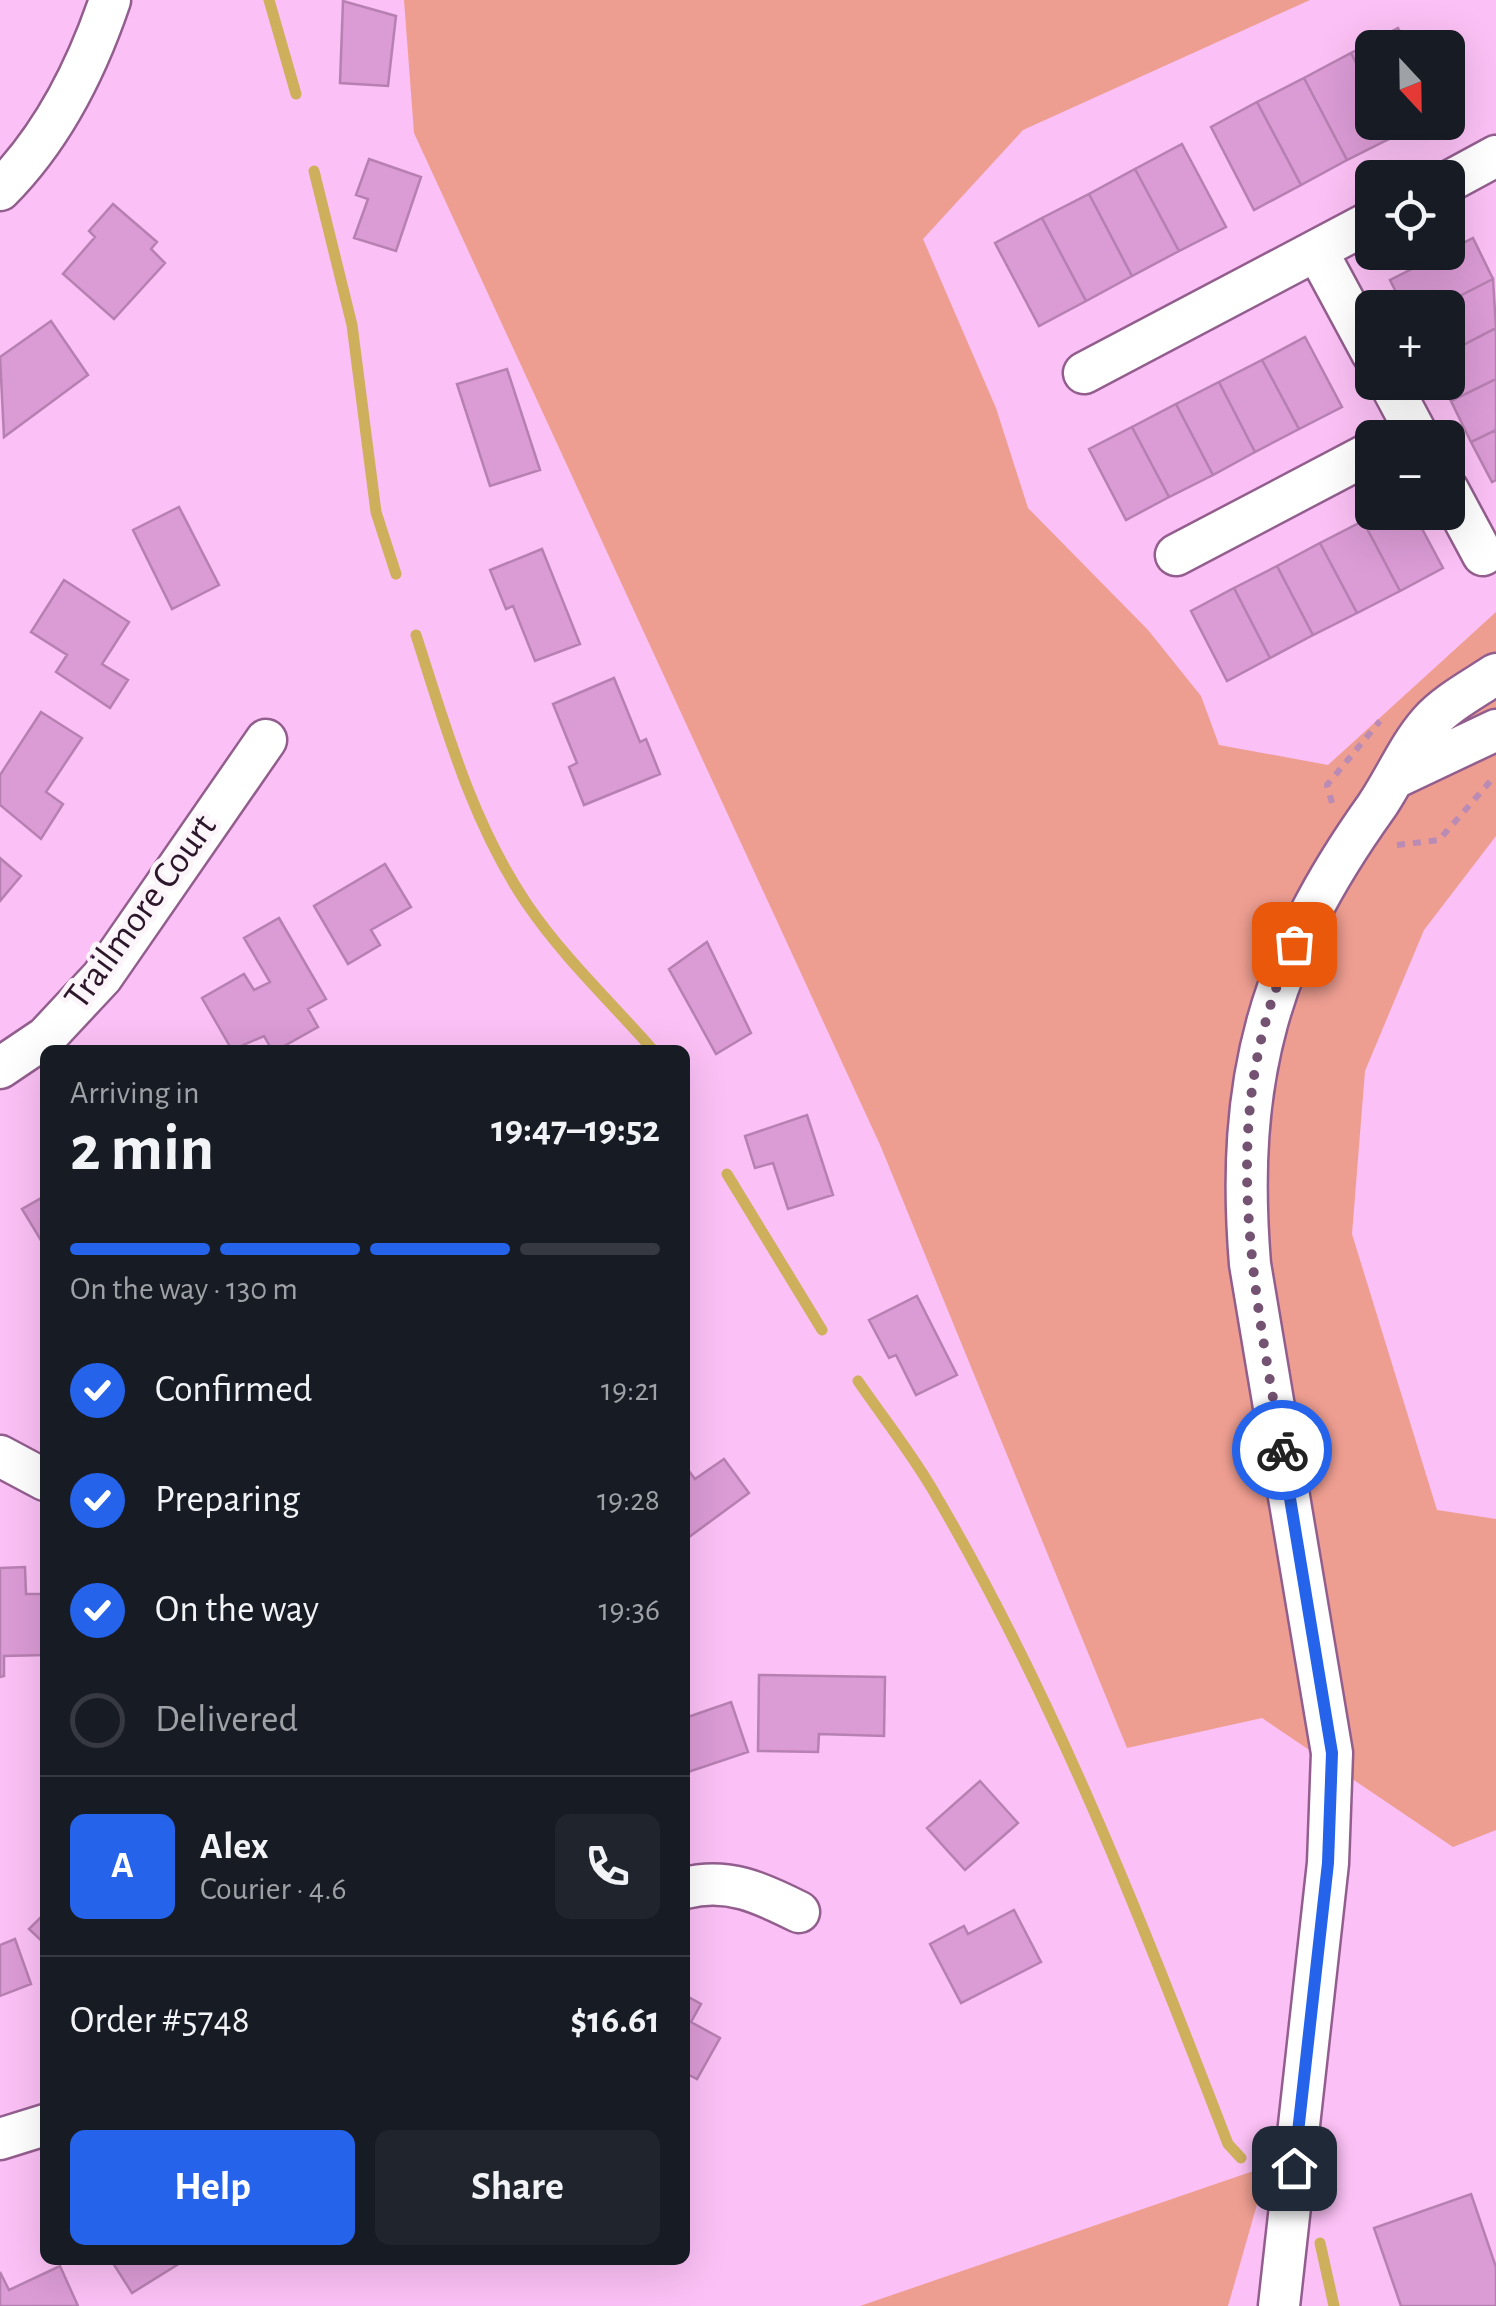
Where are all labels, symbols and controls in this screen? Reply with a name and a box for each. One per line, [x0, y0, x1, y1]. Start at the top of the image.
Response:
north arrow [1355, 30, 1465, 140]
map controls [1355, 30, 1465, 530]
button: locate [1355, 160, 1465, 270]
button: + [1355, 290, 1465, 400]
button: − [1355, 420, 1465, 530]
street label: Trailmore Court [58, 808, 224, 1016]
pin [1252, 902, 1337, 987]
icon: bag [1267, 917, 1322, 972]
text: Arriving in [70, 1077, 199, 1109]
text: 19:47–19:52 [491, 1111, 660, 1149]
text: 2 min [70, 1117, 214, 1182]
text: On the way · 130 m [70, 1273, 298, 1305]
icon: check [70, 1363, 125, 1418]
text: Confirmed [155, 1371, 312, 1409]
text: 19:21 [601, 1374, 660, 1406]
courier [1232, 1400, 1332, 1500]
icon: bike [1255, 1423, 1310, 1478]
icon: check [70, 1473, 125, 1528]
text: Preparing [155, 1481, 300, 1519]
text: 19:28 [597, 1484, 660, 1516]
icon: check [70, 1583, 125, 1638]
text: On the way [155, 1591, 319, 1629]
text: 19:36 [598, 1594, 660, 1626]
text: Delivered [155, 1701, 298, 1739]
button: phone [555, 1814, 660, 1919]
text: Alex [200, 1828, 269, 1866]
text: A [111, 1847, 134, 1885]
text: Courier · 4.6 [200, 1873, 347, 1905]
text: Order #5748 [70, 2002, 250, 2040]
text: $16.61 [570, 2002, 660, 2040]
pin [1252, 2126, 1337, 2211]
button: Help [70, 2130, 355, 2245]
button: Share [375, 2130, 660, 2245]
icon: home [1267, 2141, 1322, 2196]

